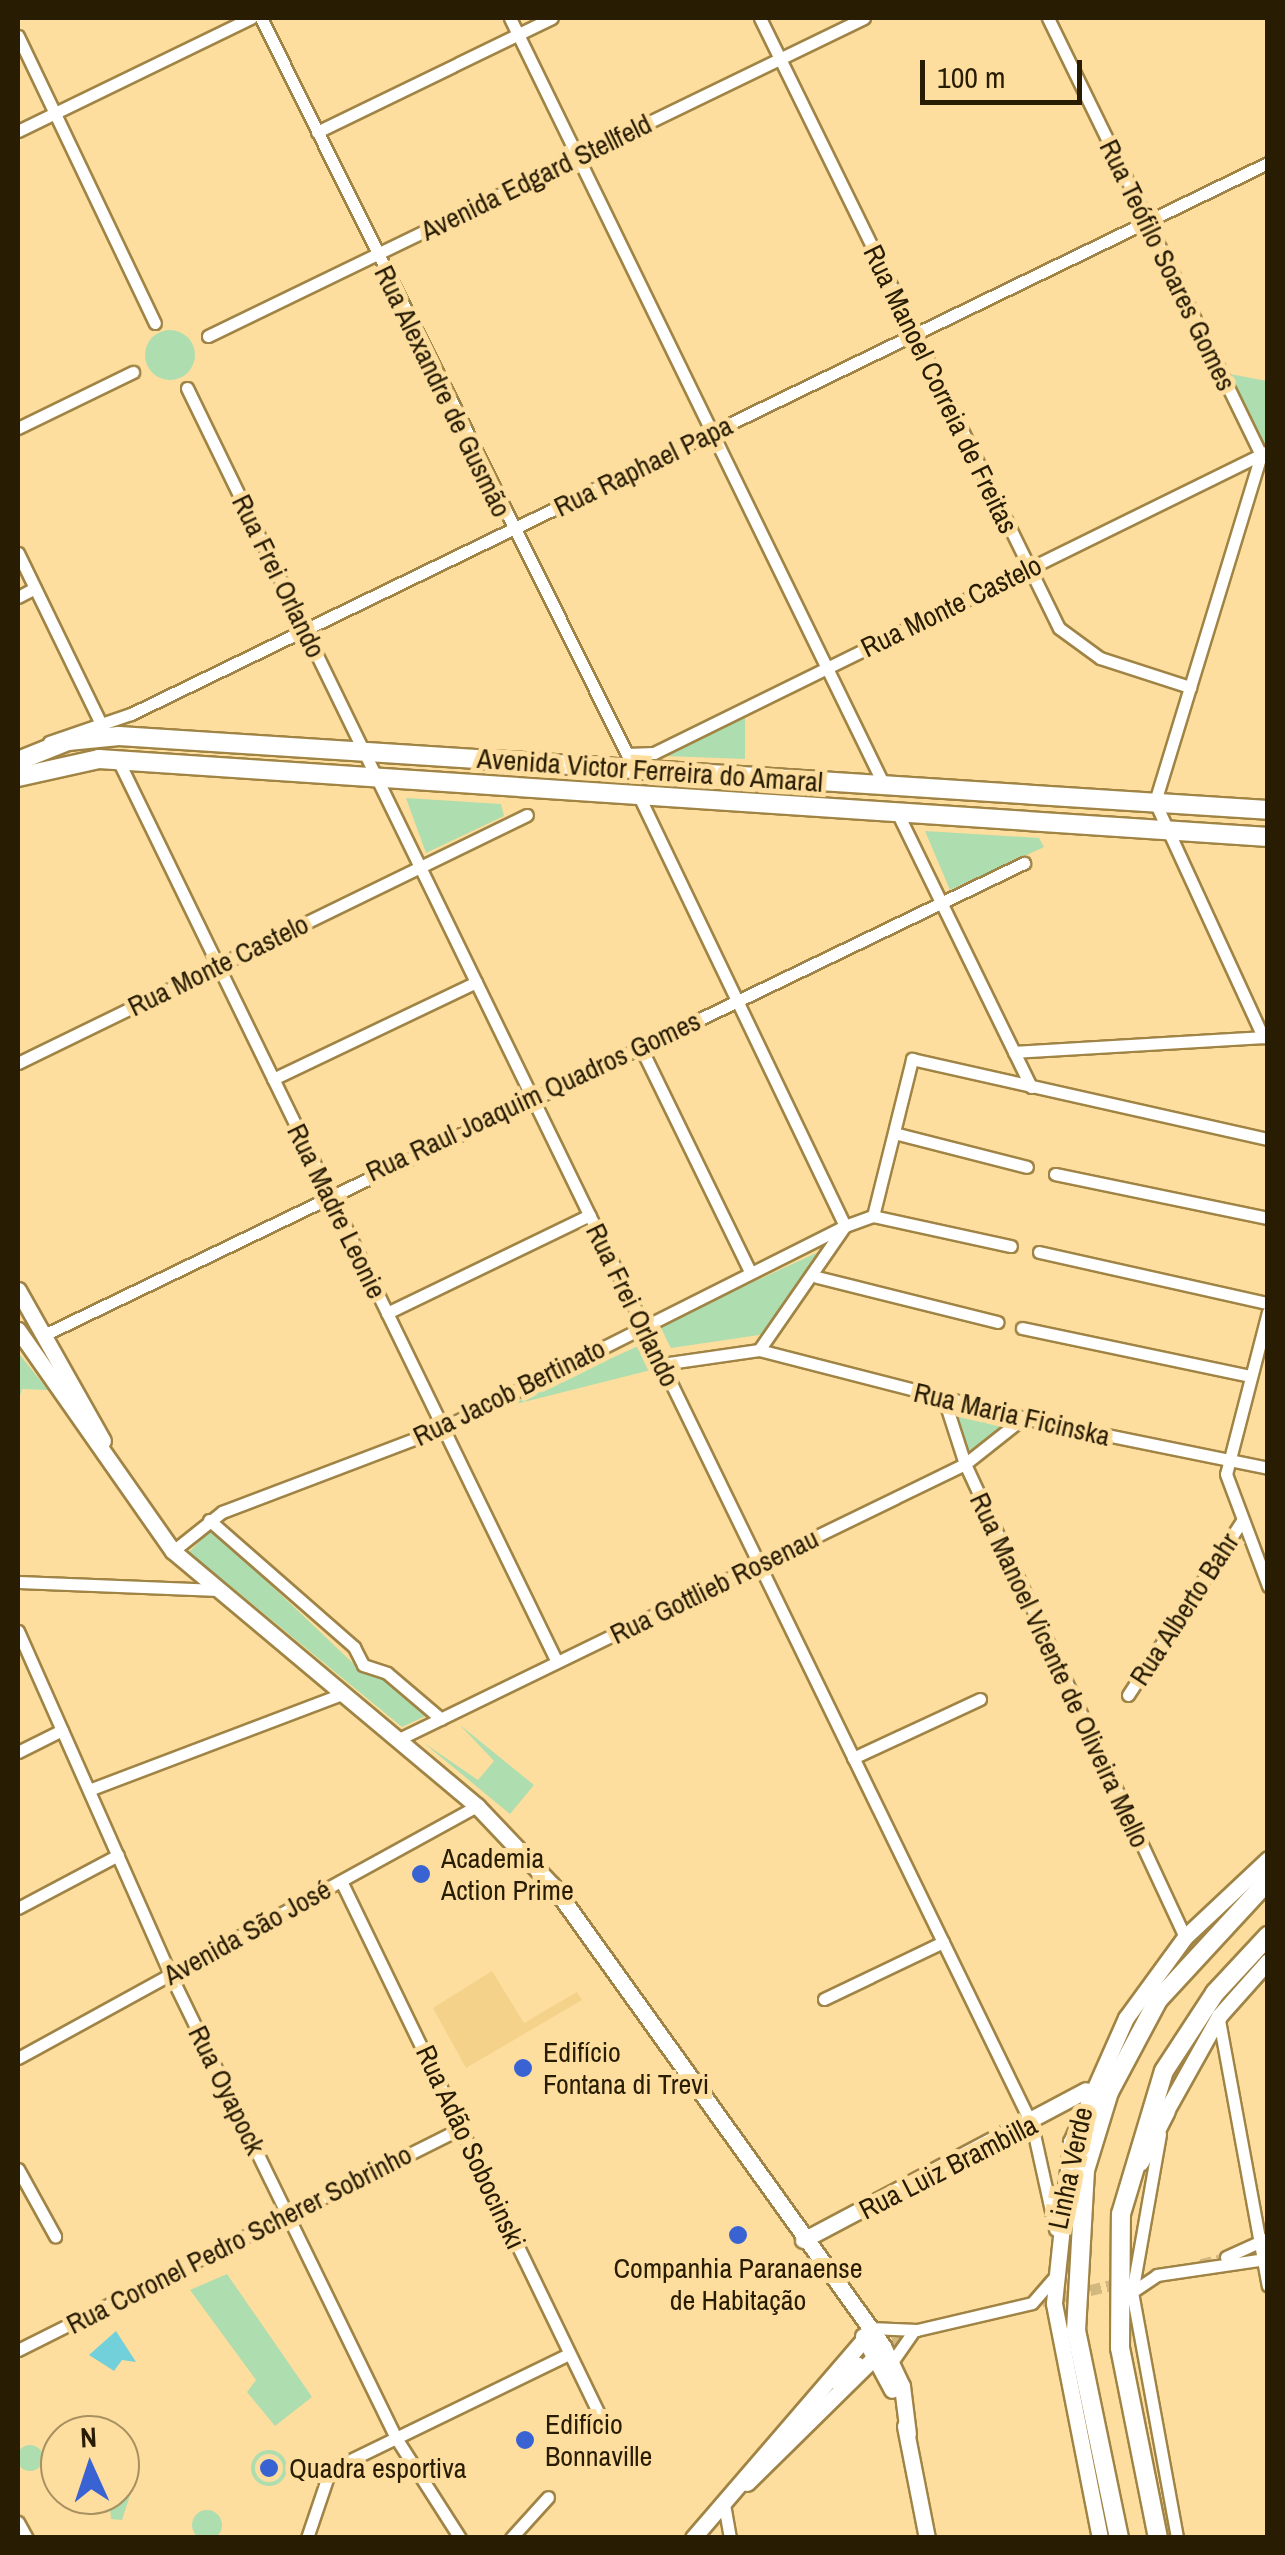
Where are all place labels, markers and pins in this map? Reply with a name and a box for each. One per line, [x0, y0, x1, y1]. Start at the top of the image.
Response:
place label: Academia Action Prime [441, 1841, 574, 1907]
marker: Academia Action Prime [410, 1863, 432, 1885]
place label: Edifício Fontana di Trevi [543, 2035, 710, 2101]
marker: Edifício Fontana di Trevi [512, 2057, 534, 2079]
marker: Companhia Paranaense de Habitação [727, 2224, 749, 2246]
place label: Companhia Paranaense de Habitação [614, 2251, 862, 2317]
place label: Edifício Bonnaville [545, 2407, 652, 2473]
marker: Edifício Bonnaville [514, 2429, 536, 2451]
place label: Quadra esportiva [289, 2451, 466, 2485]
marker: Quadra esportiva [258, 2457, 280, 2479]

